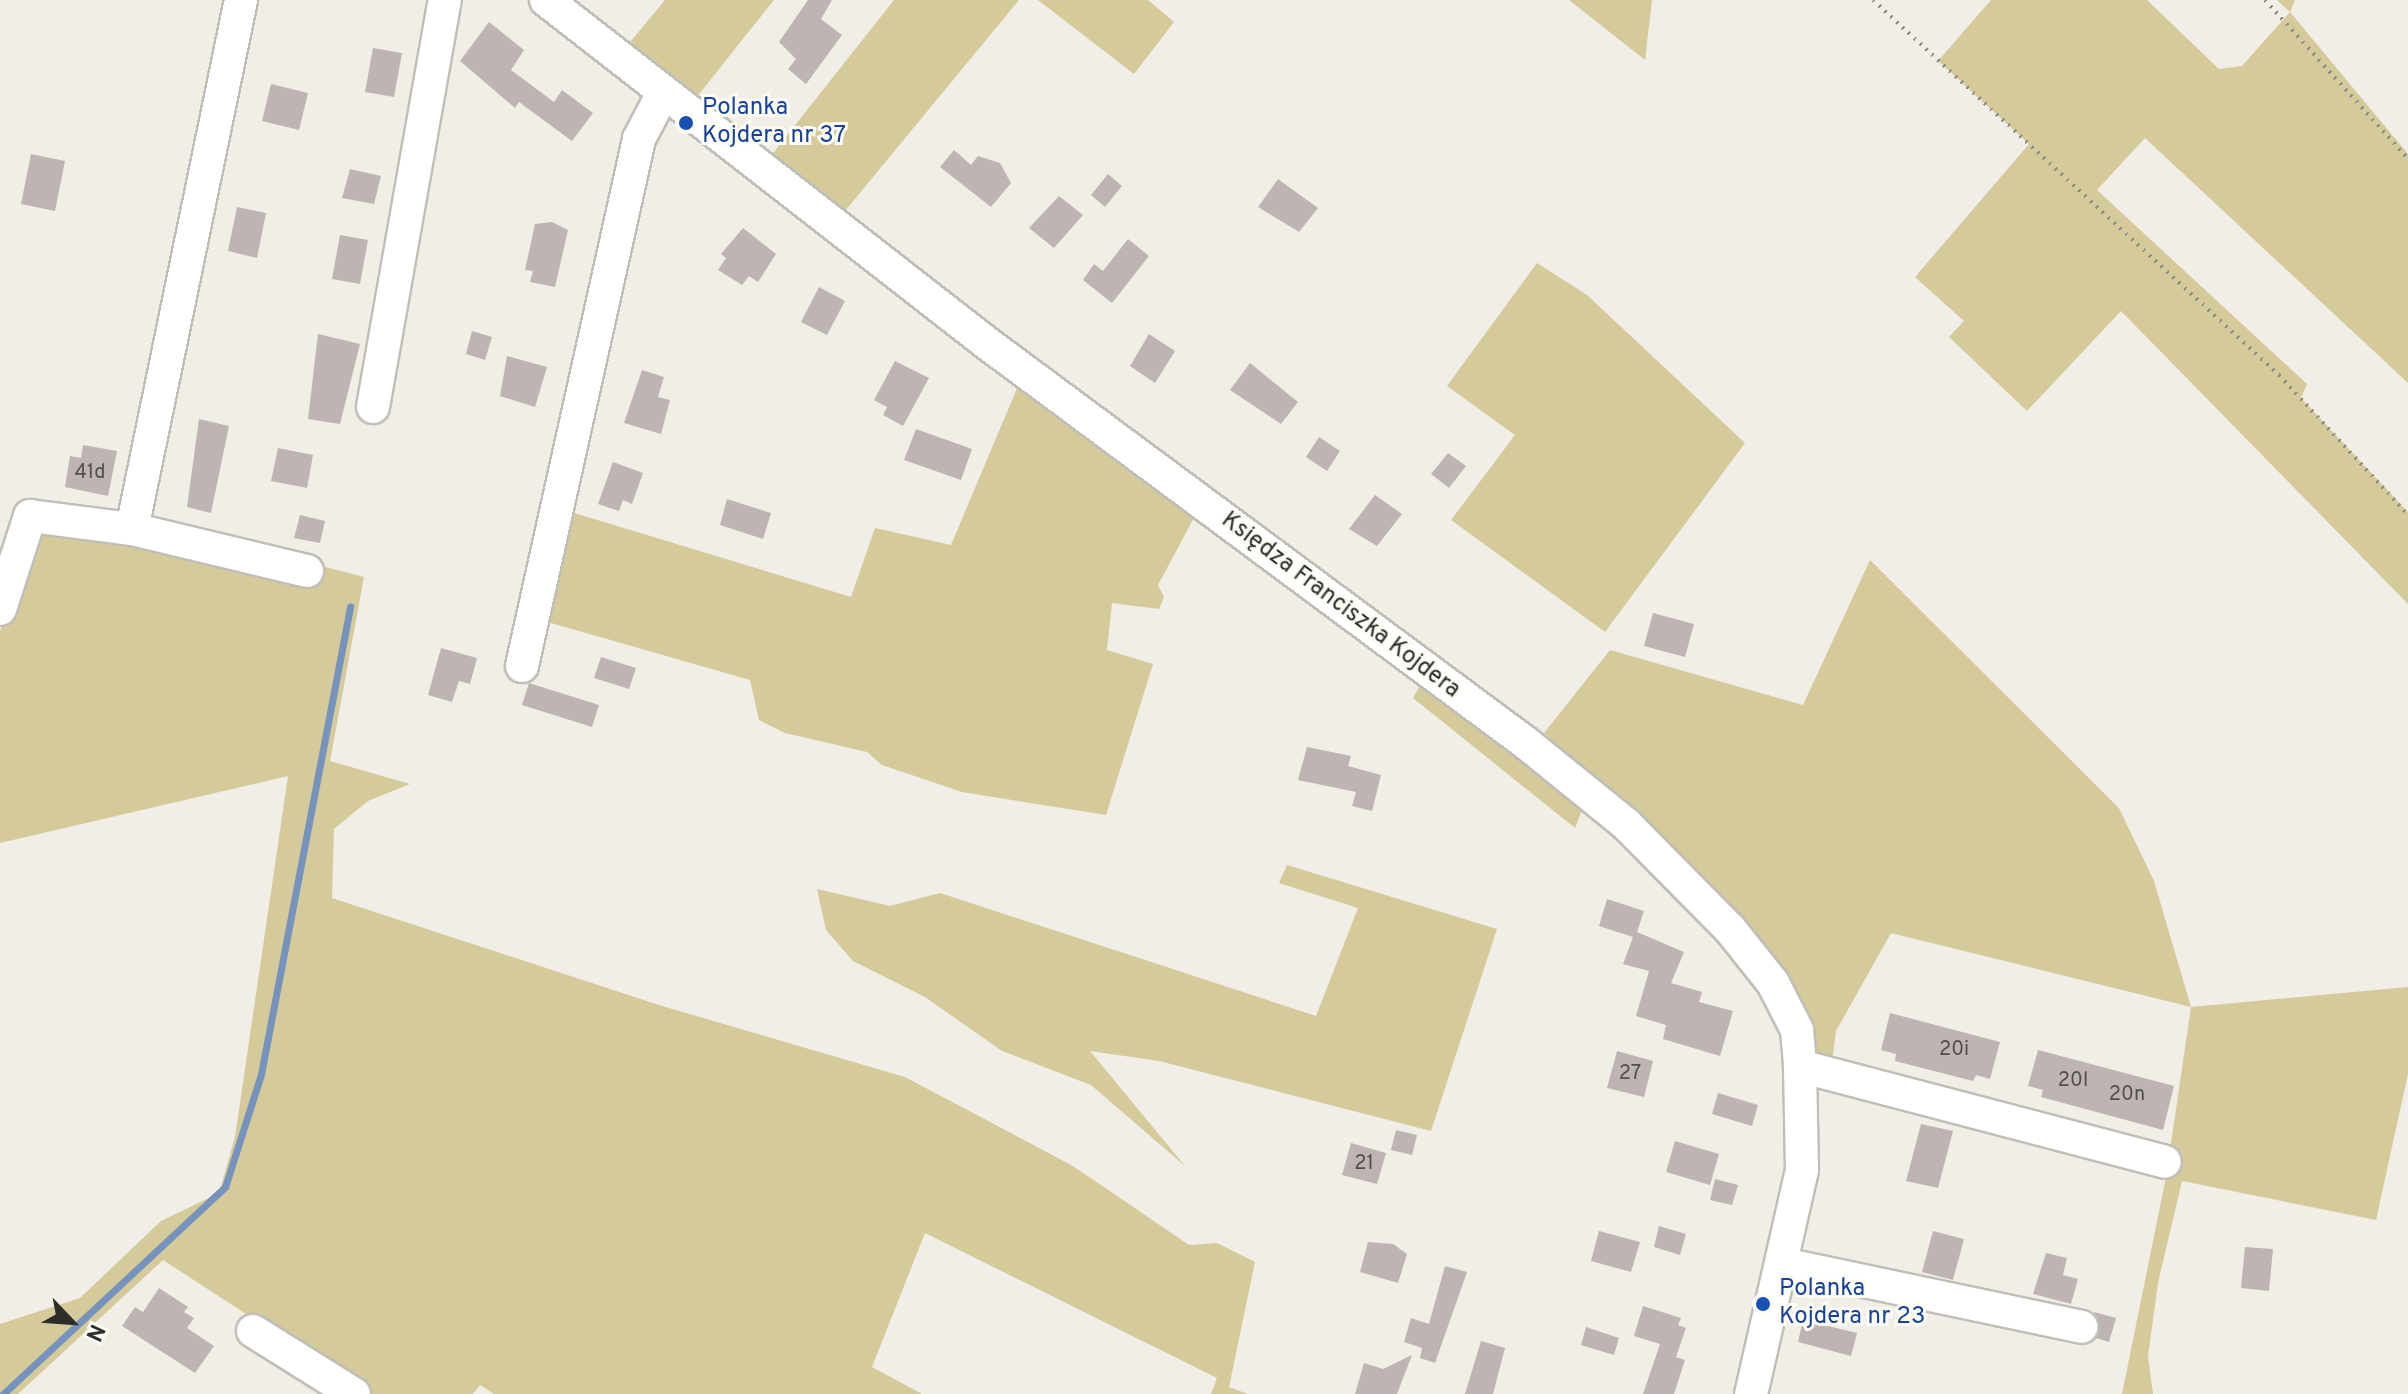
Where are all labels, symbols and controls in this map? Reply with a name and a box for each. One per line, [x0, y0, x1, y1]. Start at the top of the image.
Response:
place label: Polanka Kojdera nr 37 [702, 95, 846, 151]
marker: Polanka Kojdera nr 37 [677, 114, 695, 132]
house number: 41d [74, 461, 106, 485]
street label: Księdza Franciszka Kojdera [1215, 507, 1465, 705]
house number: 20i [1939, 1038, 1969, 1062]
house number: 27 [1619, 1062, 1641, 1086]
house number: 20l [2058, 1069, 2088, 1093]
house number: 20n [2109, 1083, 2145, 1107]
house number: 21 [1354, 1152, 1374, 1176]
place label: Polanka Kojdera nr 23 [1779, 1276, 1925, 1332]
north arrow [32, 1282, 112, 1362]
marker: Polanka Kojdera nr 23 [1754, 1295, 1772, 1313]
text: N [79, 1319, 110, 1345]

